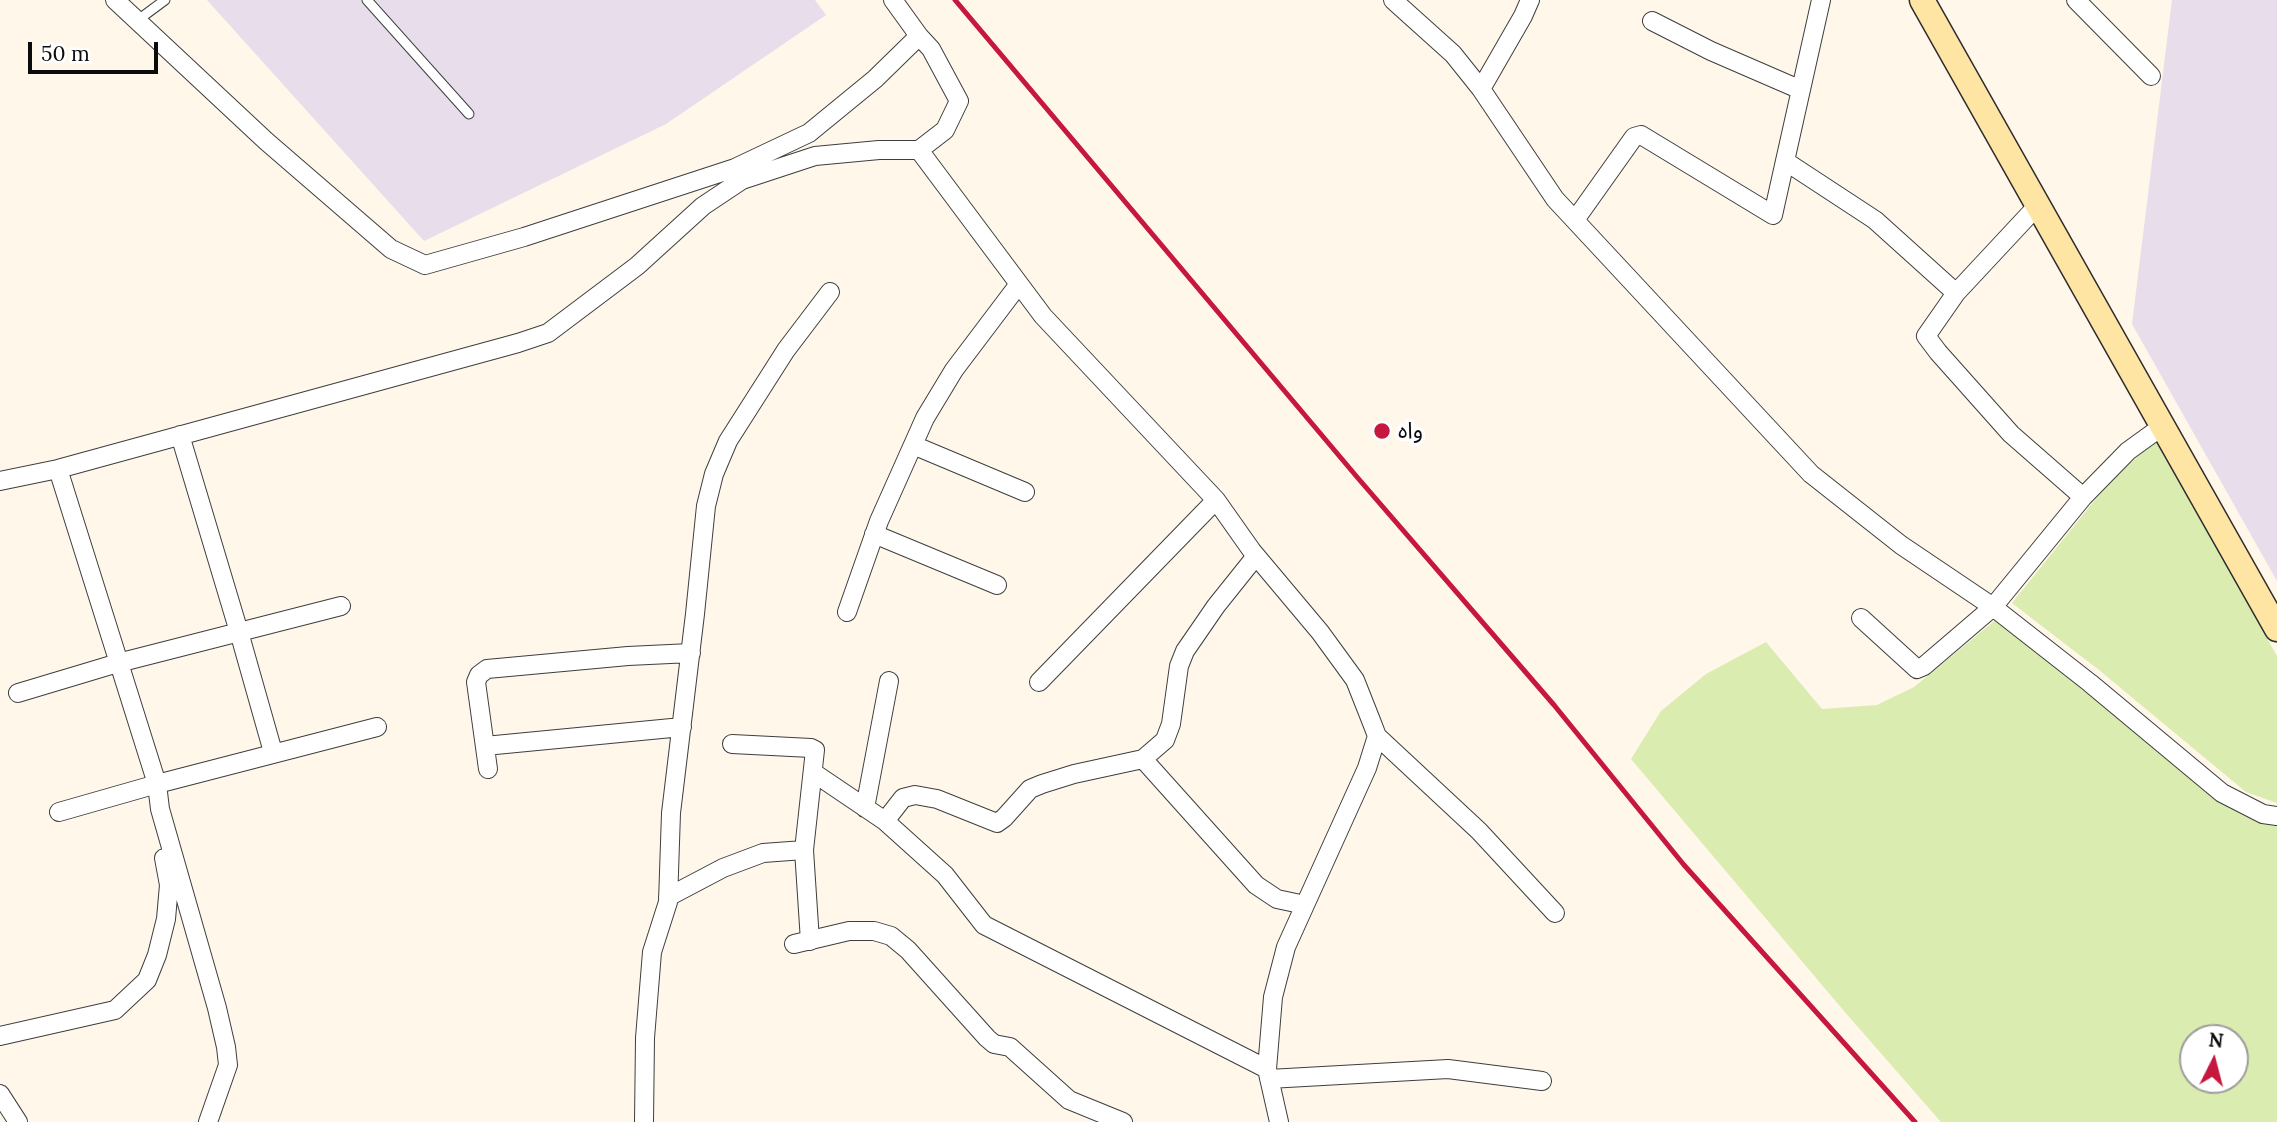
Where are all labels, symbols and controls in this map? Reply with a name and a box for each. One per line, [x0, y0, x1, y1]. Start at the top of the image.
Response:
scale bar [32, 28, 161, 72]
text: 50 m [41, 40, 90, 67]
place label: واہ [1398, 417, 1423, 445]
marker: واہ [1372, 421, 1392, 441]
north arrow [2179, 1024, 2249, 1094]
text: N [2207, 1027, 2225, 1053]

